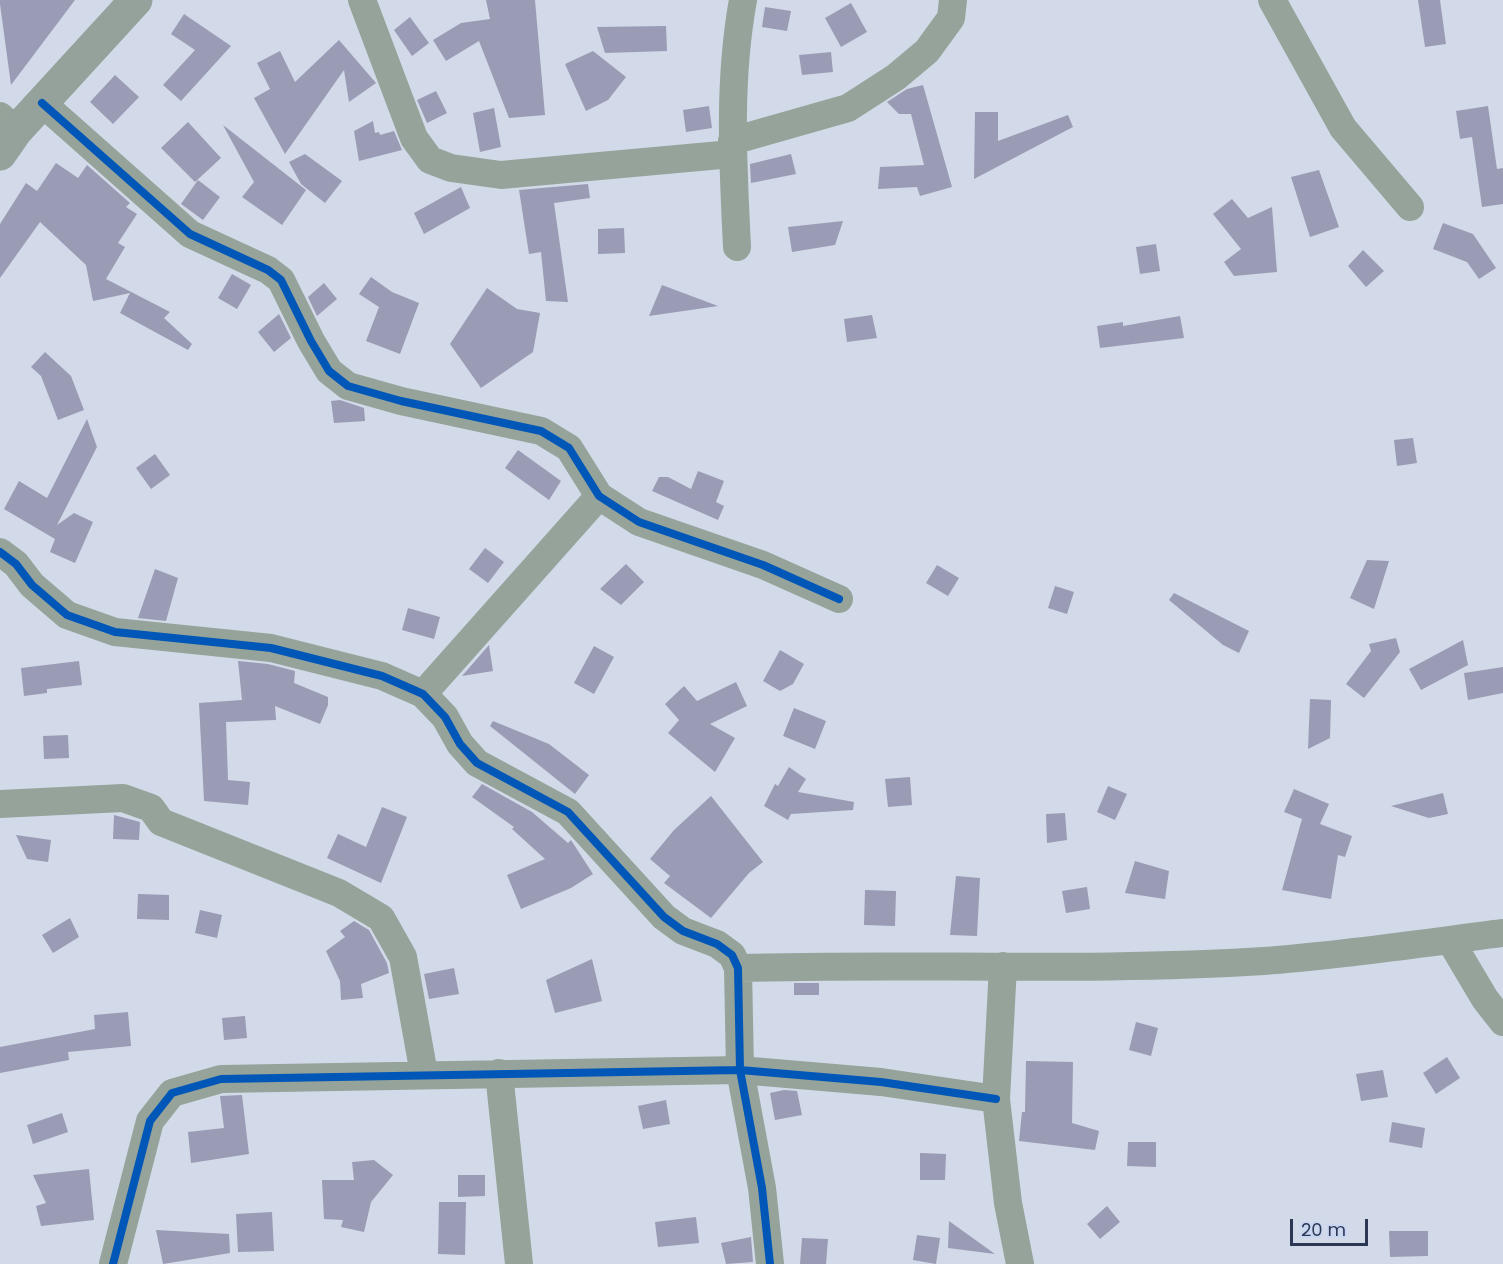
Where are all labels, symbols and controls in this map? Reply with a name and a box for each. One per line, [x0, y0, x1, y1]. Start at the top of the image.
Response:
scale bar [1293, 1207, 1371, 1245]
text: 20 m [1301, 1217, 1346, 1242]

